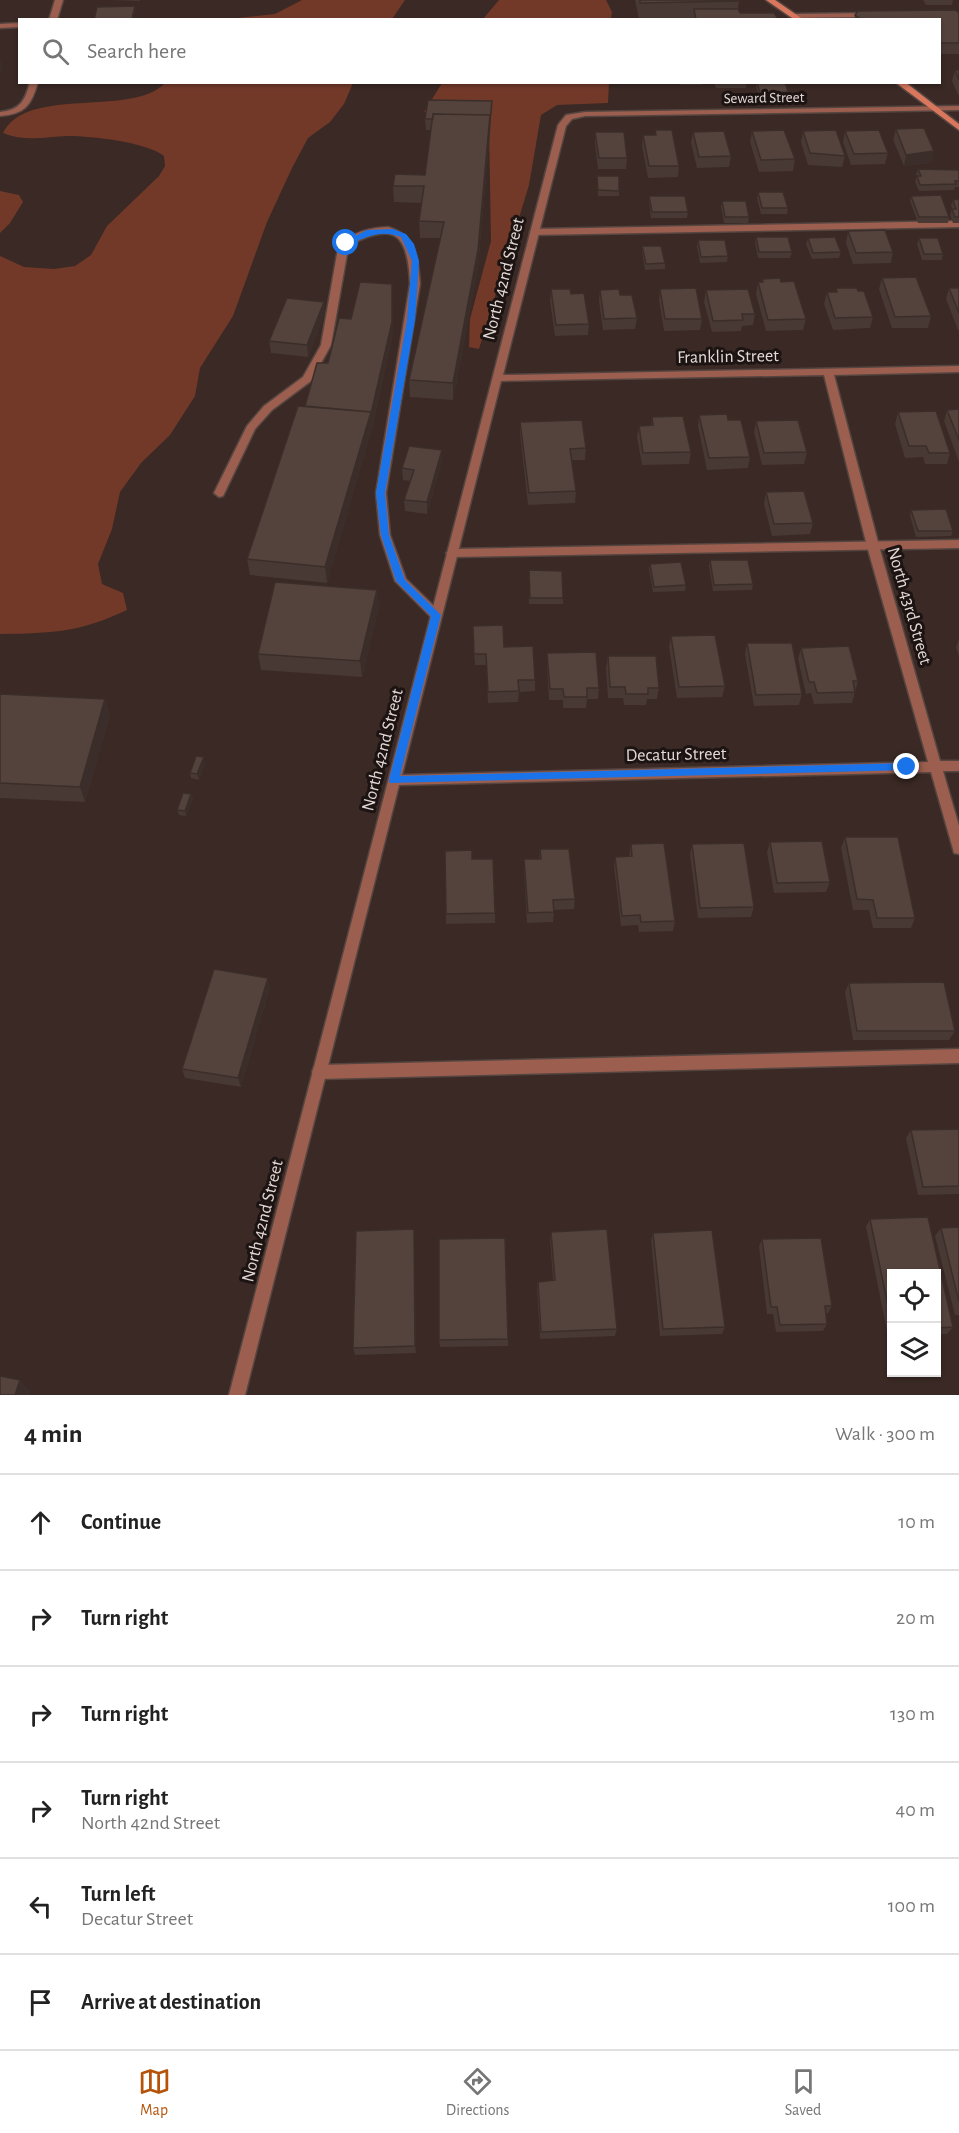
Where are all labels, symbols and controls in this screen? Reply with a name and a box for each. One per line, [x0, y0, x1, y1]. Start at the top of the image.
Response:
search box [18, 18, 941, 84]
icon: search [39, 35, 72, 68]
text: Search here [87, 40, 186, 62]
street label: Seward Street [724, 90, 805, 106]
street label: North 42nd Street [480, 216, 528, 342]
route start [332, 229, 358, 255]
street label: Franklin Street [677, 347, 779, 367]
street label: North 43rd Street [884, 545, 934, 667]
street label: North 42nd Street [359, 687, 407, 813]
street label: Decatur Street [625, 745, 727, 765]
route end [893, 753, 919, 779]
street label: North 42nd Street [239, 1158, 287, 1284]
map controls [887, 1269, 941, 1377]
button: locate [887, 1269, 941, 1323]
button: layers [887, 1323, 941, 1377]
text: 4 min [24, 1421, 83, 1447]
text: Walk · 300 m [835, 1424, 935, 1444]
icon: ahead [24, 1506, 57, 1539]
text: Continue [81, 1511, 161, 1533]
text: 10 m [898, 1512, 935, 1532]
icon: right [24, 1602, 57, 1635]
text: Turn right [81, 1607, 168, 1629]
text: 20 m [896, 1608, 935, 1628]
icon: right [24, 1698, 57, 1731]
text: Turn right [81, 1703, 168, 1725]
text: 130 m [890, 1704, 935, 1724]
text: Turn right [81, 1787, 168, 1809]
icon: right [24, 1794, 57, 1827]
text: 40 m [896, 1800, 935, 1820]
text: North 42nd Street [81, 1813, 220, 1833]
text: Turn left [81, 1883, 155, 1905]
icon: left [24, 1890, 57, 1923]
text: 100 m [888, 1896, 935, 1916]
text: Decatur Street [81, 1909, 193, 1929]
icon: arrive [24, 1986, 57, 2019]
text: Arrive at destination [81, 1991, 261, 2013]
tab: Map [138, 2065, 171, 2120]
tab: Directions [446, 2065, 510, 2120]
tab: Saved [785, 2065, 821, 2120]

